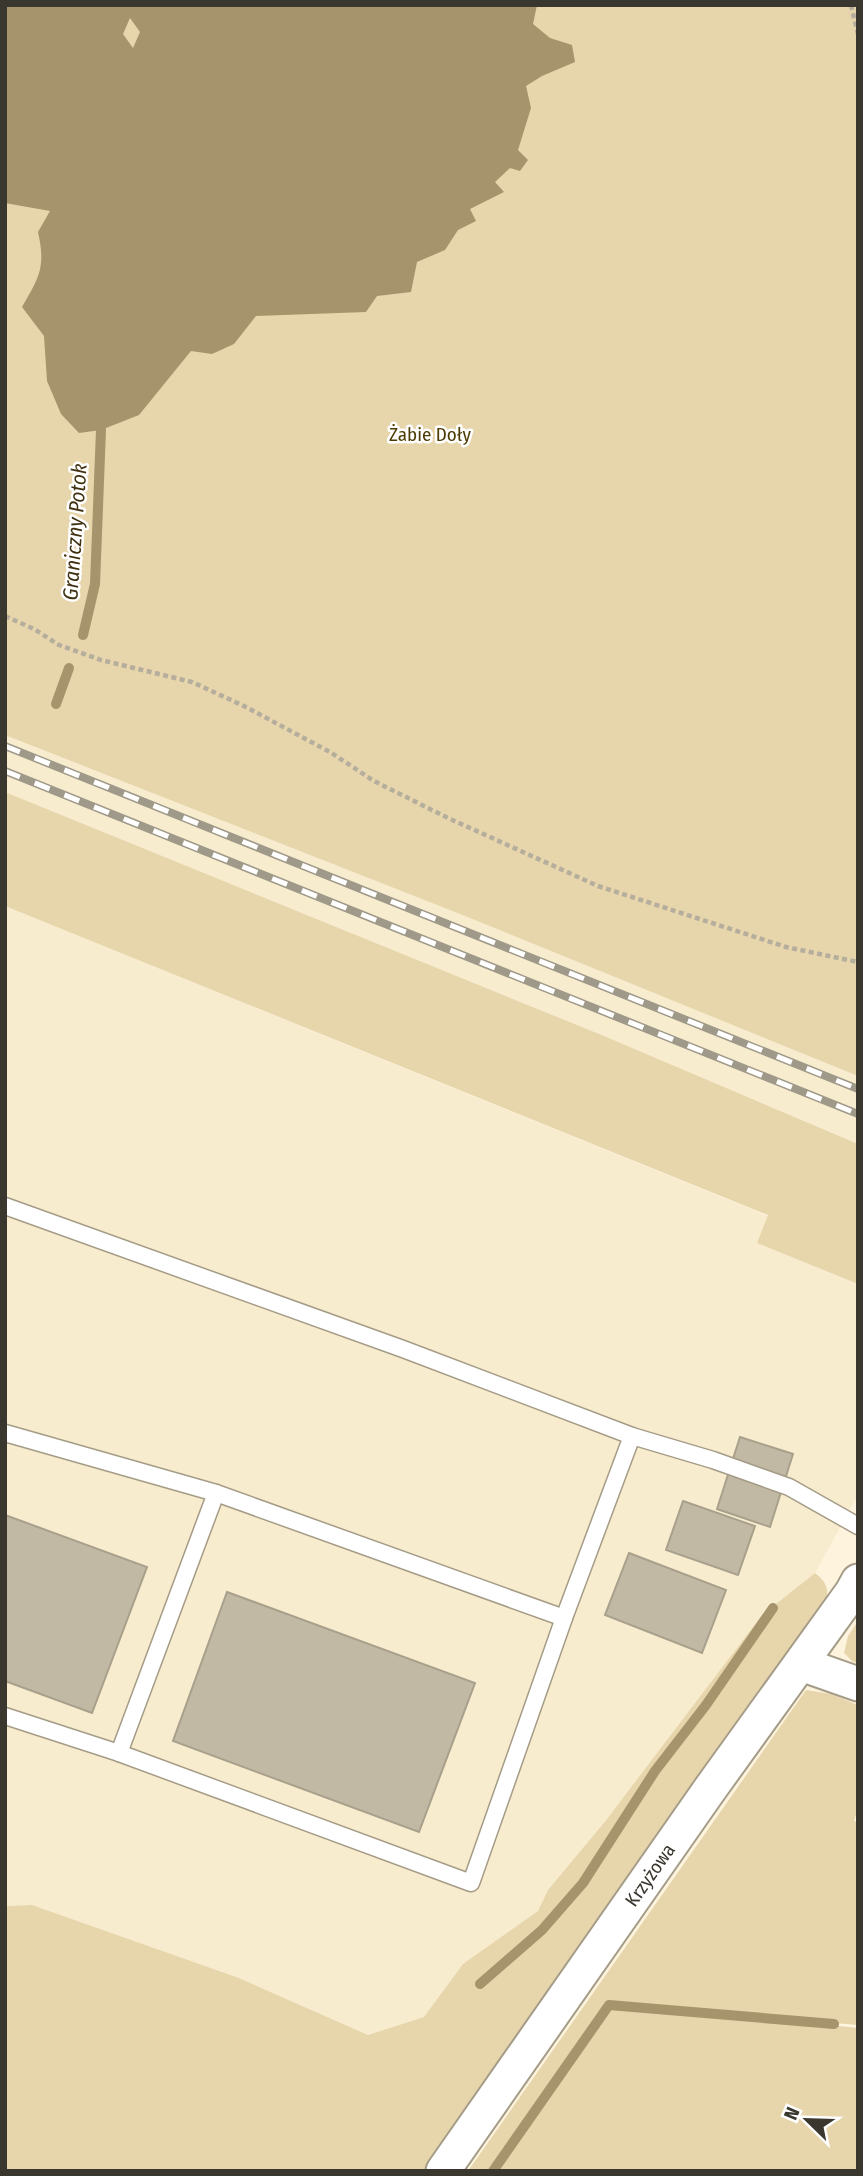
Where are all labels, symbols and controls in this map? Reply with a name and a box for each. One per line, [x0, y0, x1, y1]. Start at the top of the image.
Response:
park label: Żabie Doły [389, 423, 471, 446]
water label: Graniczny Potok [57, 463, 93, 601]
street label: Krzyżowa [620, 1839, 680, 1911]
north arrow [772, 2085, 842, 2155]
text: N [779, 2104, 805, 2123]

